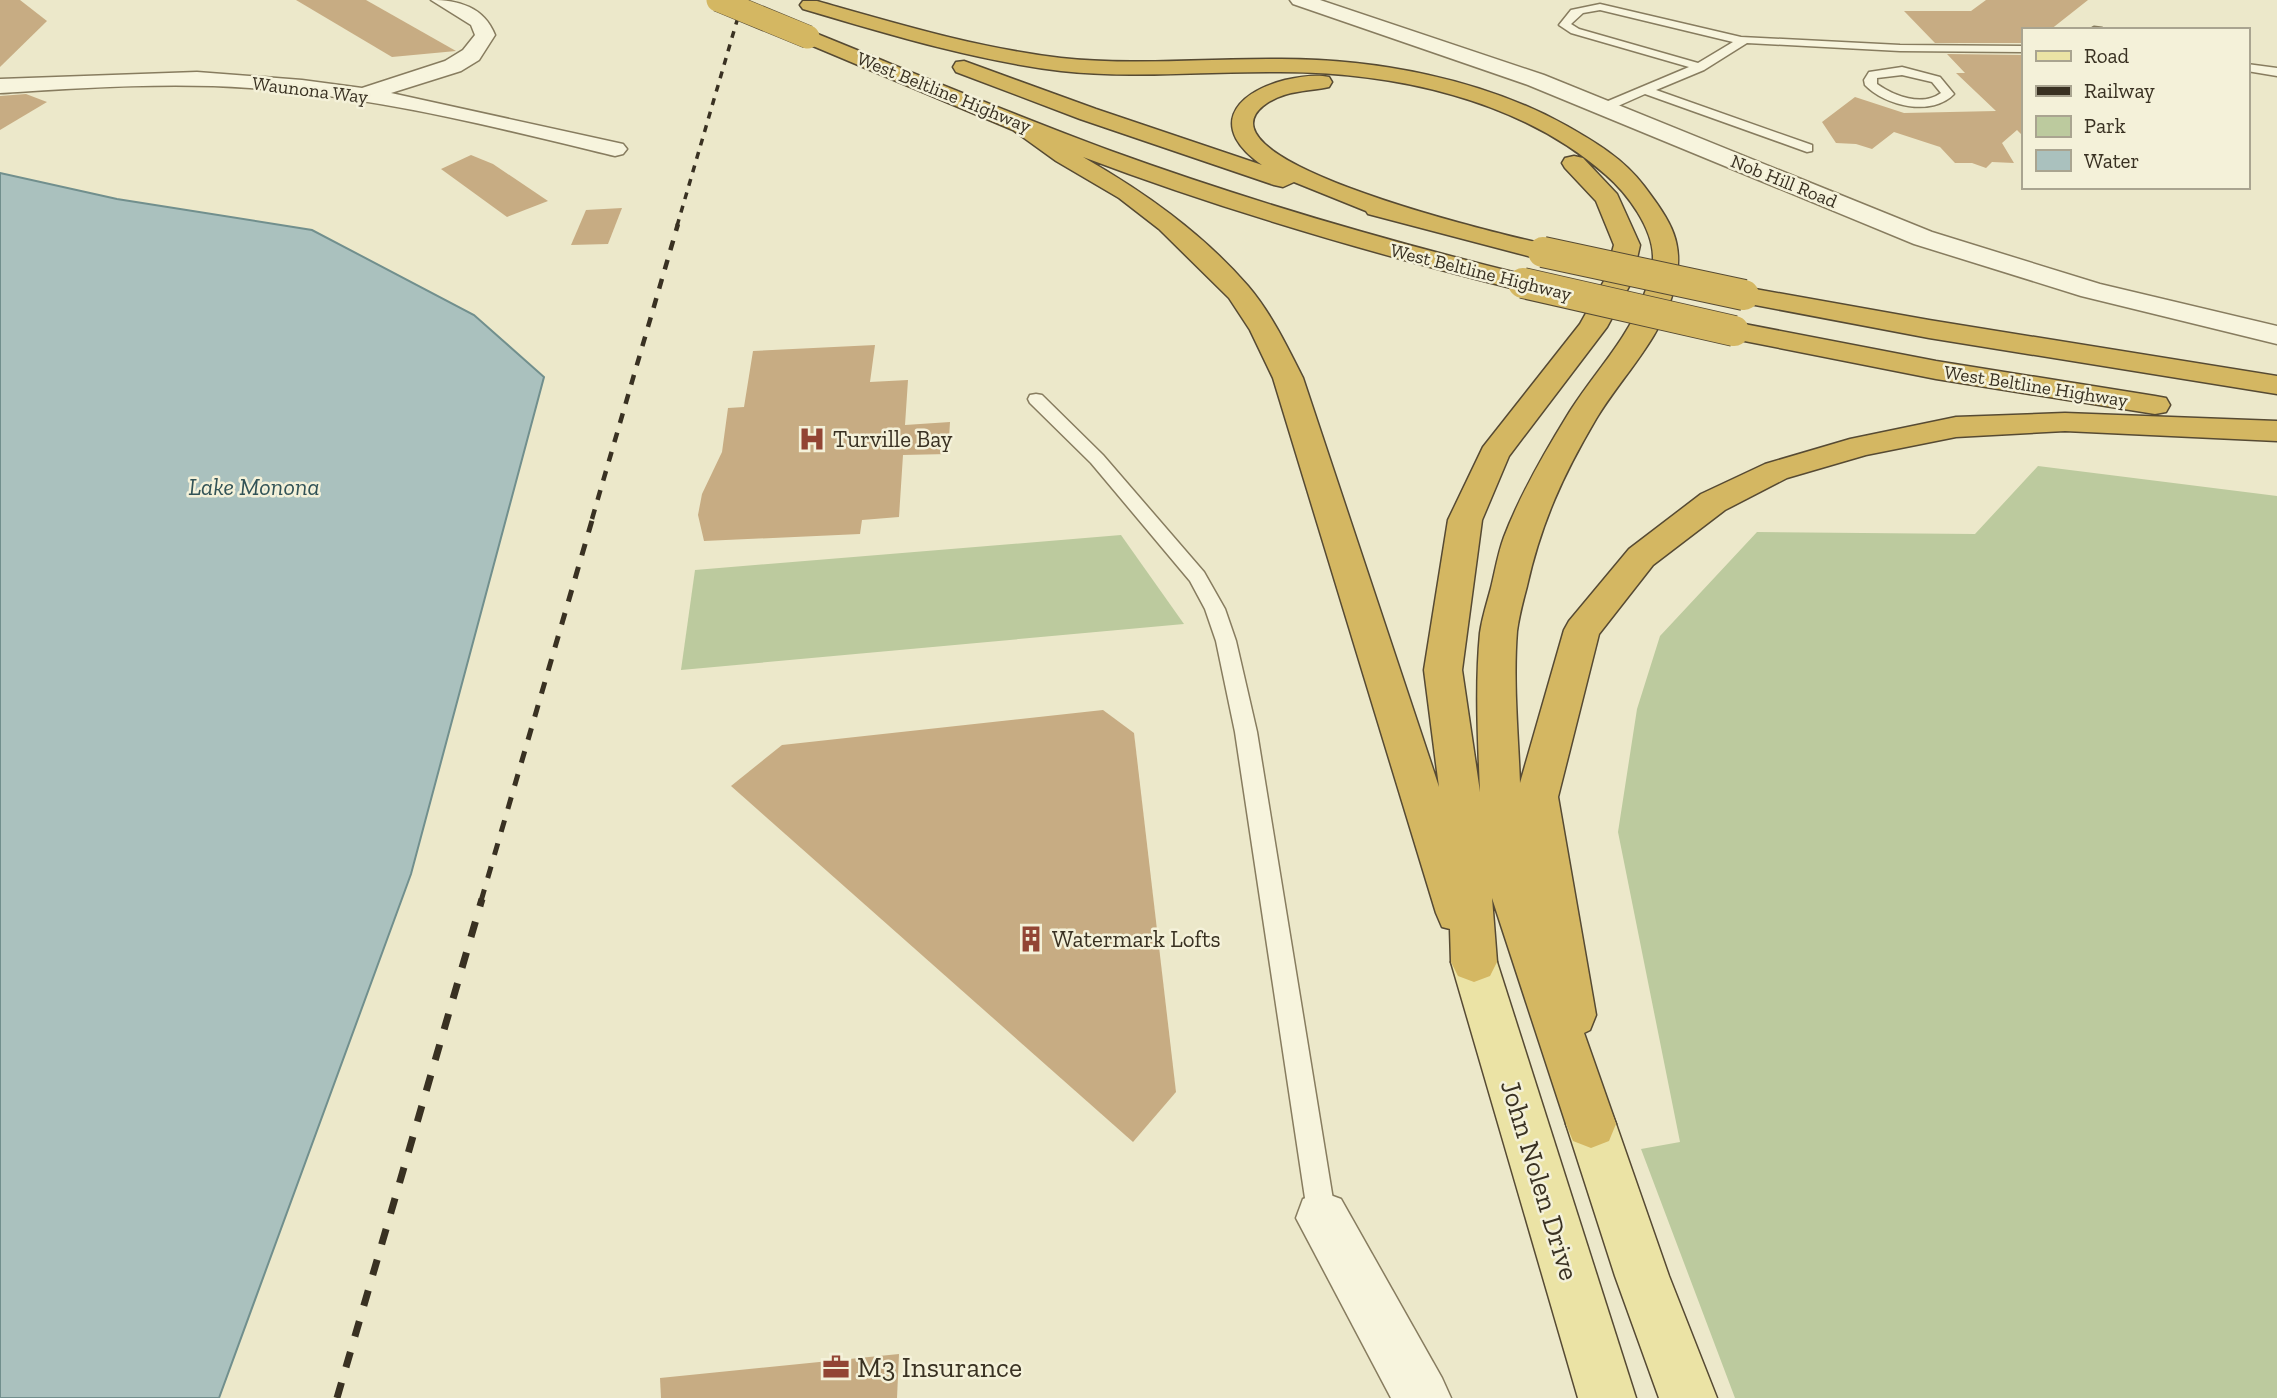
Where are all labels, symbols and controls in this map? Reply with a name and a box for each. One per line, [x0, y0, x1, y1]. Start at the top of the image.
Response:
legend [2022, 28, 2249, 189]
text: Road [2084, 43, 2130, 68]
street label: West Beltline Highway [854, 47, 1035, 138]
street label: Waunona Way [251, 71, 370, 109]
text: Railway [2084, 78, 2155, 103]
text: Park [2084, 113, 2126, 138]
text: Water [2084, 148, 2139, 173]
street label: Nob Hill Road [1727, 149, 1841, 213]
street label: West Beltline Highway [1388, 238, 1574, 306]
street label: West Beltline Highway [1942, 360, 2130, 412]
hospital icon: Turville Bay [797, 424, 827, 454]
place label: Turville Bay [833, 425, 953, 453]
water label: Lake Monona [188, 472, 320, 501]
building icon: Watermark Lofts [1016, 924, 1046, 954]
place label: Watermark Lofts [1052, 925, 1221, 953]
street label: John Nolen Drive [1494, 1076, 1586, 1284]
place label: M3 Insurance [857, 1351, 1022, 1384]
office icon: M3 Insurance [821, 1352, 851, 1382]

